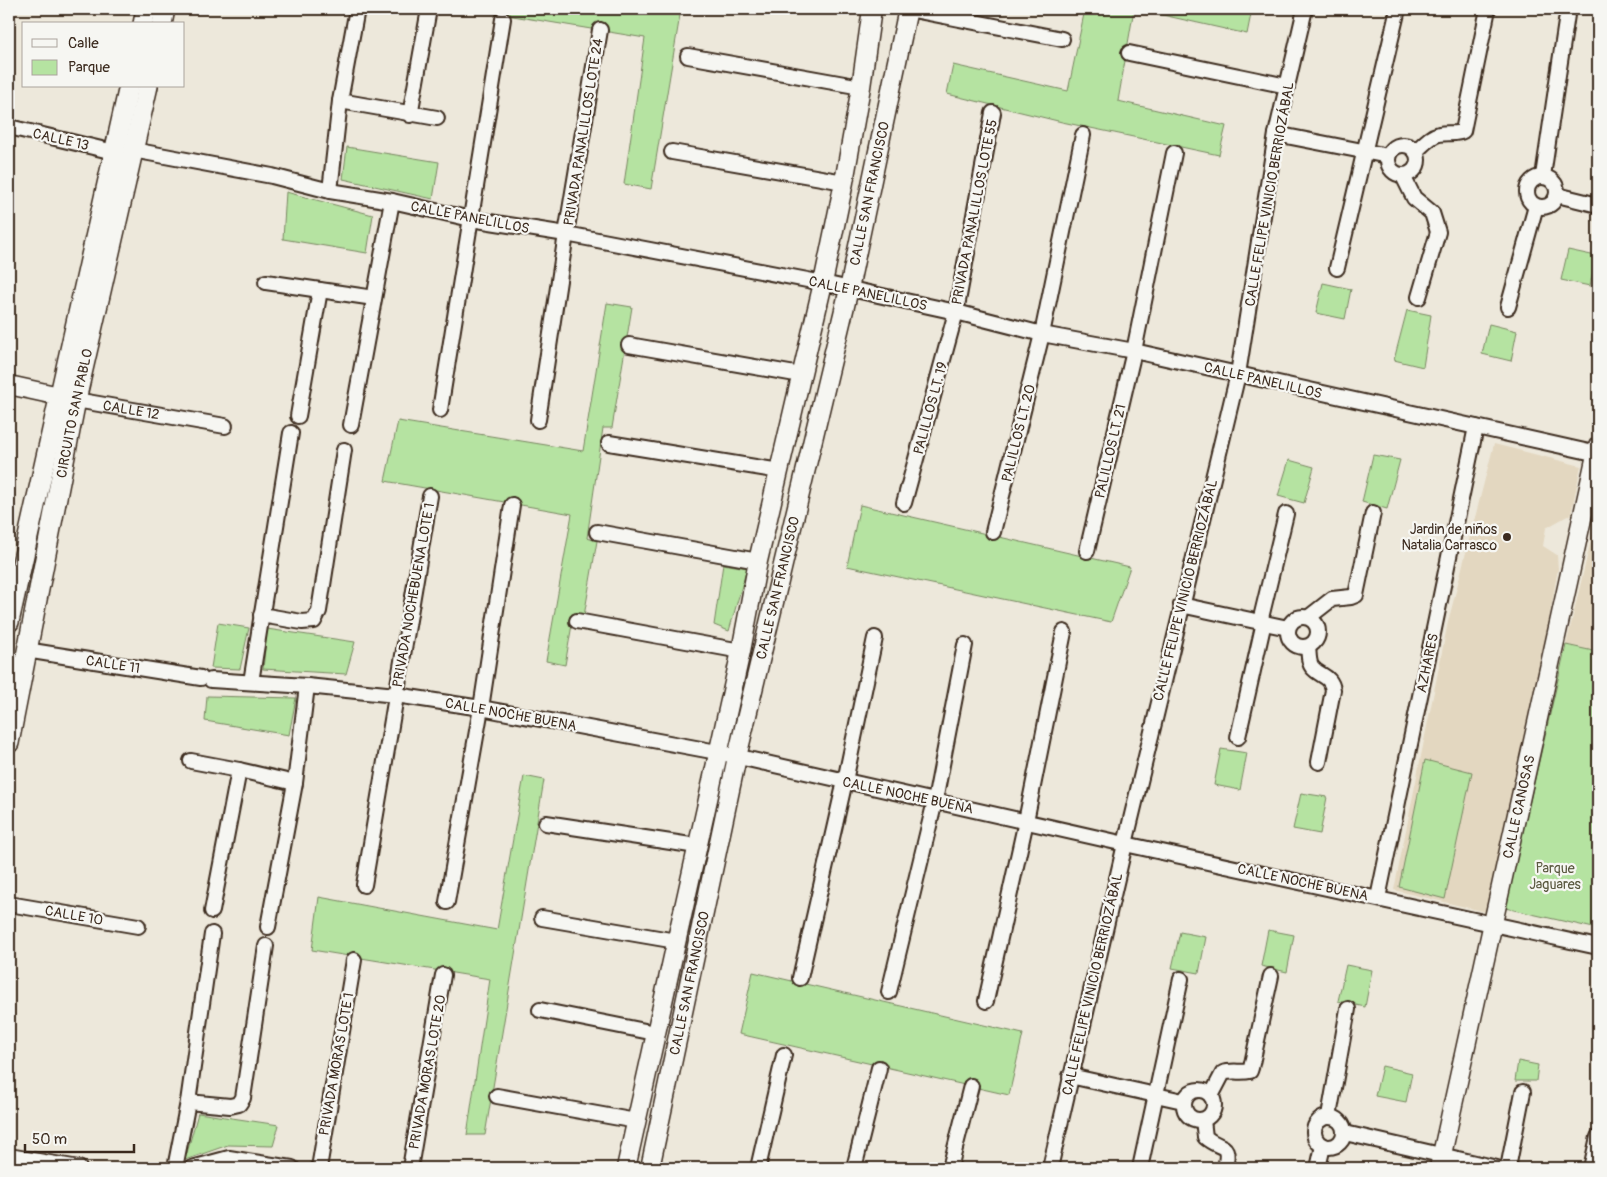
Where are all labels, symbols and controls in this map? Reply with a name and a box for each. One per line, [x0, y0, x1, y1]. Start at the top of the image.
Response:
legend [22, 22, 185, 88]
text: Calle [68, 34, 99, 53]
street label: PRIVADA PANALILLOS LOTE 24 [560, 37, 607, 227]
text: Parque [68, 58, 111, 77]
street label: CALLE FELIPE VINICIO BERRIOZÁBAL [1240, 80, 1298, 308]
street label: PRIVADA PANALILLOS LOTE 55 [948, 118, 1001, 306]
street label: CALLE SAN FRANCISCO [846, 120, 893, 267]
street label: CALLE 13 [31, 125, 91, 154]
street label: CALLE PANELILLOS [409, 198, 531, 237]
street label: CALLE PANELILLOS [807, 273, 929, 314]
street label: CIRCUITO SAN PABLO [53, 347, 97, 480]
street label: CALLE PANELILLOS [1202, 359, 1324, 402]
street label: PALILLOS LT. 19 [910, 360, 951, 456]
street label: PALILLOS LT. 20 [998, 383, 1039, 484]
street label: CALLE 12 [101, 397, 161, 423]
street label: PALILLOS LT. 21 [1091, 402, 1130, 500]
street label: CALLE FELIPE VINICIO BERRIOZÁBAL [1149, 477, 1221, 703]
street label: PRIVADA NOCHEBUENA LOTE 1 [389, 502, 438, 689]
street label: CALLE SAN FRANCISCO [753, 515, 803, 661]
place label: Jardin de niños Natalia Carrasco [1401, 521, 1498, 554]
marker: Jardin de niños Natalia Carrasco [1501, 531, 1513, 543]
street label: AZHARES [1413, 632, 1442, 694]
street label: CALLE 11 [85, 652, 141, 677]
street label: CALLE NOCHE BUENA [444, 695, 578, 734]
street label: CALLE CANOSAS [1499, 753, 1539, 860]
street label: CALLE NOCHE BUENA [841, 773, 975, 818]
street label: CALLE NOCHE BUENA [1236, 860, 1370, 905]
park label: Parque Jaguares [1529, 860, 1582, 893]
street label: CALLE FELIPE VINICIO BERRIOZÁBAL [1058, 871, 1126, 1097]
street label: CALLE 10 [43, 902, 104, 929]
street label: CALLE SAN FRANCISCO [666, 910, 713, 1057]
street label: PRIVADA MORAS LOTE 1 [316, 991, 357, 1137]
street label: PRIVADA MORAS LOTE 20 [406, 993, 449, 1151]
scale bar [25, 1122, 134, 1154]
text: 50 m [32, 1130, 67, 1149]

